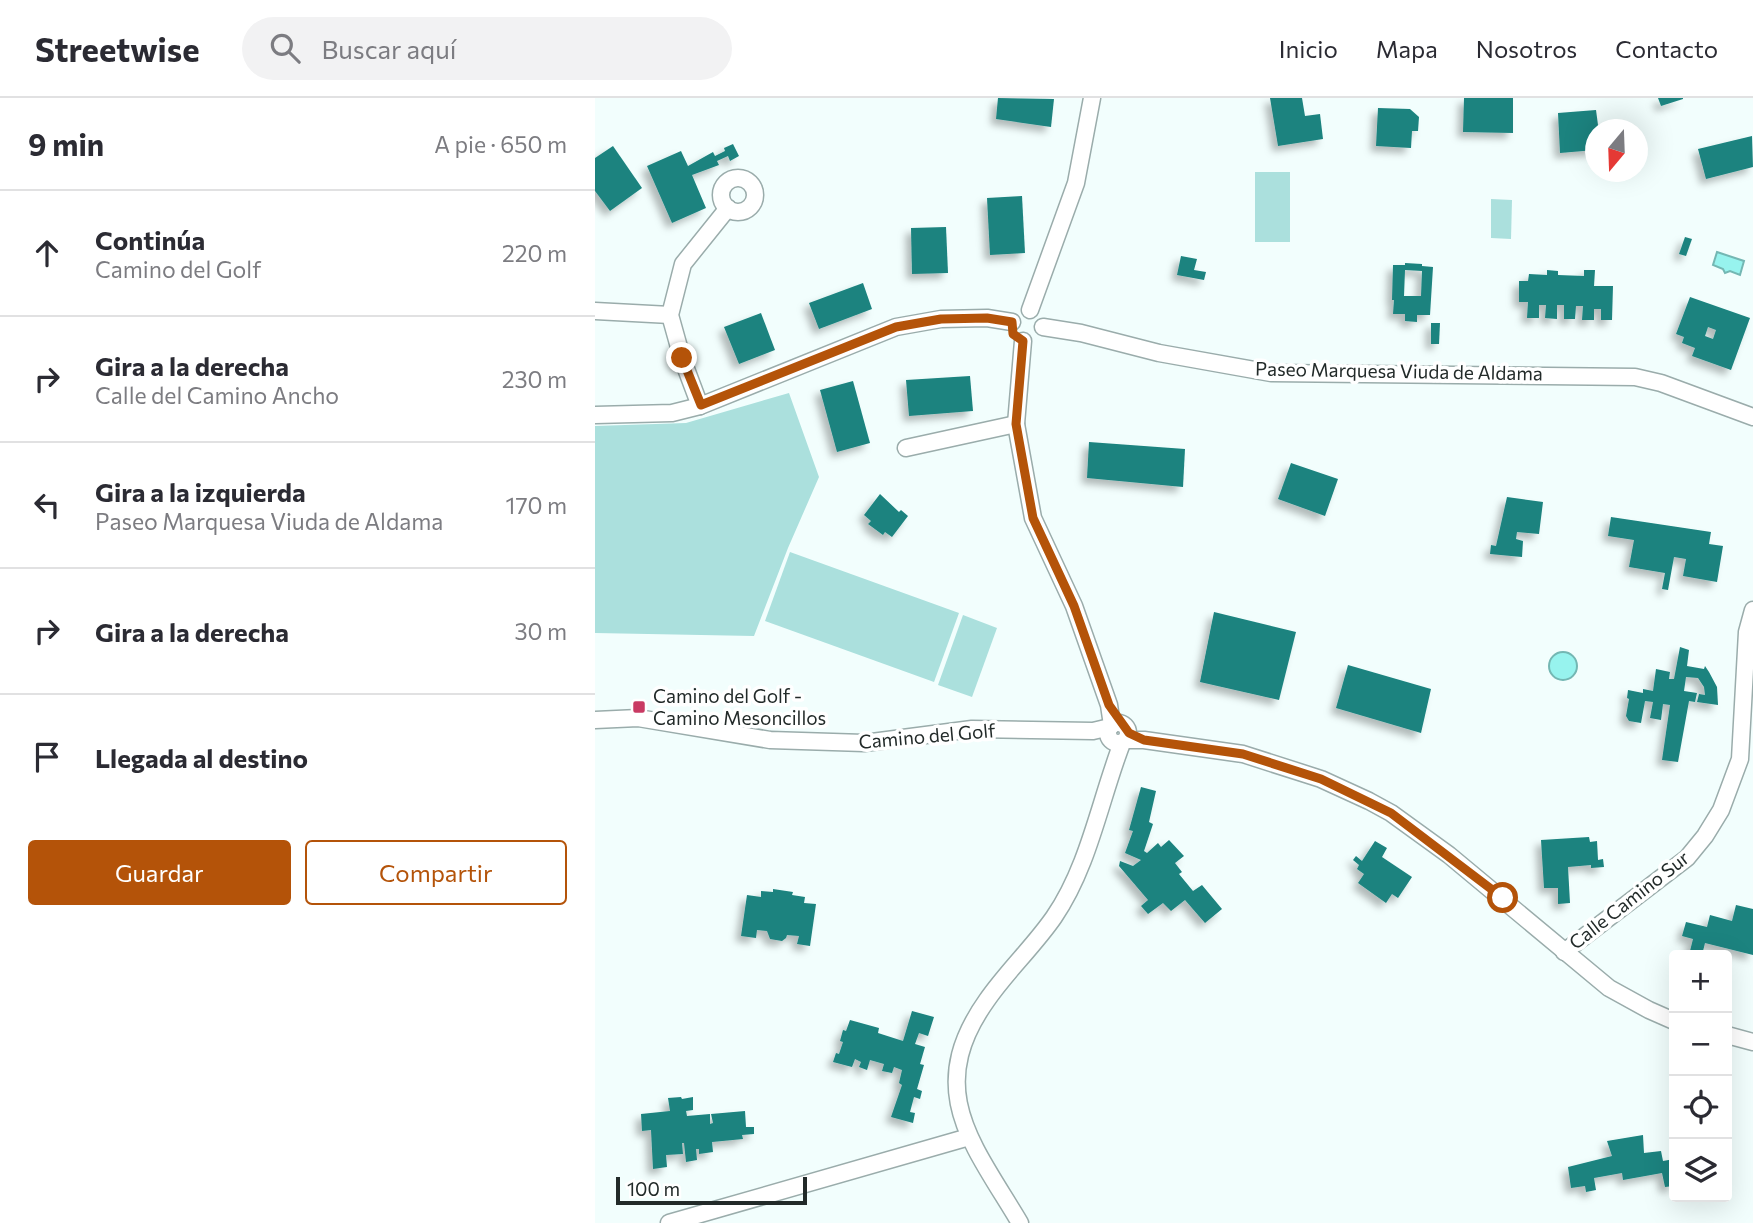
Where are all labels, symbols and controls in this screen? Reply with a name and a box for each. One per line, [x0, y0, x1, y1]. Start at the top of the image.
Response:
search box [242, 17, 732, 80]
text: Streetwise [35, 28, 200, 69]
icon: search [266, 29, 304, 67]
text: Buscar aquí [322, 33, 456, 64]
text: Inicio [1279, 34, 1338, 63]
text: Mapa [1376, 34, 1438, 63]
text: Nosotros [1476, 34, 1577, 63]
text: Contacto [1615, 34, 1718, 63]
north arrow [1585, 119, 1648, 182]
text: 9 min [28, 125, 104, 162]
text: A pie · 650 m [434, 130, 567, 158]
text: Continúa [95, 224, 205, 255]
icon: ahead [28, 234, 66, 272]
text: 220 m [502, 239, 567, 267]
text: Camino del Golf [95, 255, 261, 283]
route end [666, 342, 697, 373]
text: Gira a la derecha [95, 350, 289, 381]
street label: Paseo Marquesa Viuda de Aldama [1255, 356, 1543, 385]
icon: right [28, 360, 66, 398]
text: 230 m [502, 365, 567, 393]
text: Calle del Camino Ancho [95, 381, 339, 409]
text: Gira a la izquierda [95, 476, 306, 507]
icon: left [28, 486, 66, 524]
text: 170 m [506, 491, 567, 519]
text: Paseo Marquesa Viuda de Aldama [95, 507, 443, 535]
icon: right [28, 612, 66, 650]
text: Gira a la derecha [95, 616, 289, 647]
text: 30 m [514, 617, 567, 645]
place label: Camino del Golf - Camino Mesoncillos [653, 684, 826, 729]
marker: Camino del Golf - Camino Mesoncillos [631, 699, 647, 715]
street label: Camino del Golf [858, 718, 997, 753]
icon: arrive [28, 738, 66, 776]
text: Llegada al destino [95, 742, 308, 773]
button: Guardar [28, 840, 291, 905]
button: Compartir [305, 840, 567, 905]
street label: Calle Camino Sur [1564, 845, 1694, 954]
route start [1487, 882, 1518, 913]
map controls [1669, 950, 1732, 1202]
button: + [1669, 950, 1732, 1013]
button: − [1669, 1013, 1732, 1076]
button: locate [1669, 1076, 1732, 1139]
button: layers [1669, 1139, 1732, 1202]
scale bar [616, 1174, 807, 1206]
text: 100 m [627, 1177, 680, 1200]

